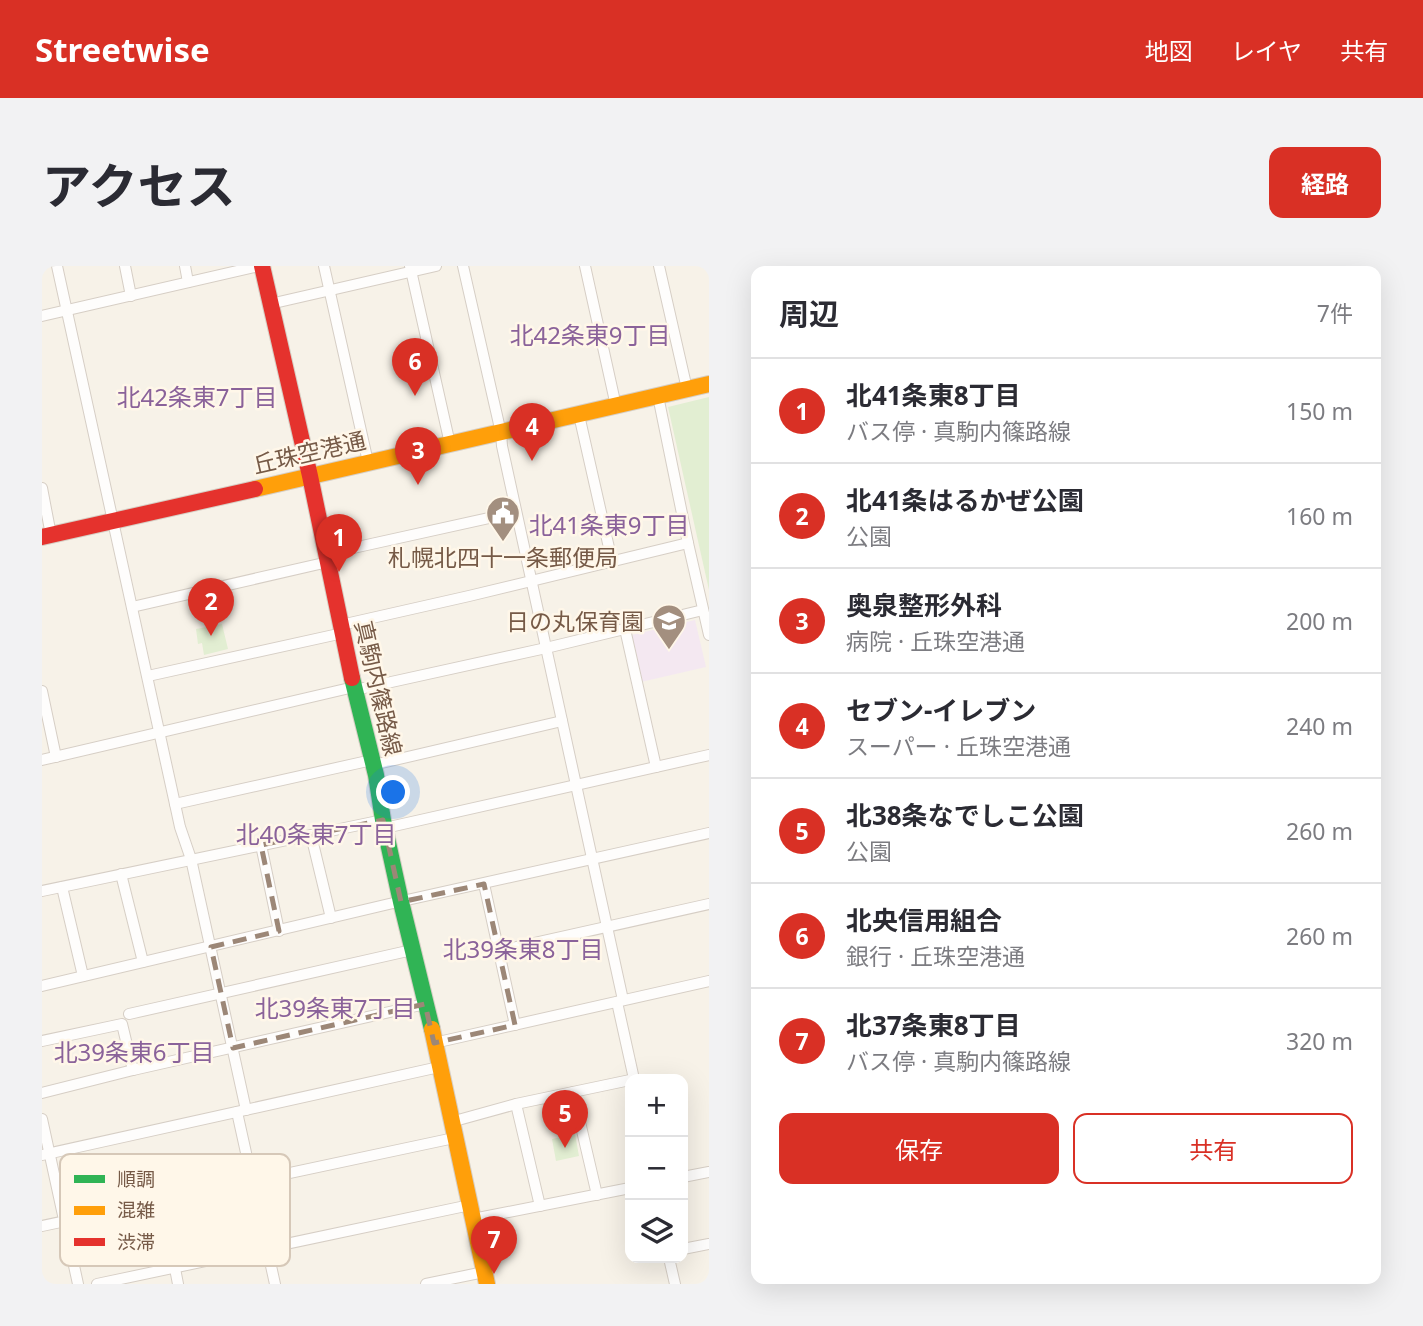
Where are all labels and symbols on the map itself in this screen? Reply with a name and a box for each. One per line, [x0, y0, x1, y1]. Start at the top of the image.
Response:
district label: 北42条東9丁目 [509, 318, 671, 351]
pin: 6 [392, 338, 438, 396]
district label: 北42条東7丁目 [116, 380, 278, 413]
pin: 4 [509, 403, 555, 461]
street label: 丘珠空港通 [249, 423, 369, 481]
pin: 3 [395, 427, 441, 485]
public building icon: 札幌北四十一条郵便局 [484, 494, 522, 543]
district label: 北41条東9丁目 [528, 508, 690, 541]
pin: 1 [316, 514, 362, 572]
place label: 札幌北四十一条郵便局 [388, 541, 618, 573]
pin: 2 [188, 578, 234, 636]
school or university icon: 日の丸保育園 [650, 602, 688, 651]
place label: 日の丸保育園 [506, 605, 644, 637]
street label: 真駒内篠路線 [348, 617, 410, 759]
your location [376, 775, 410, 809]
district label: 北40条東7丁目 [235, 817, 397, 850]
district label: 北39条東8丁目 [442, 932, 604, 965]
district label: 北39条東7丁目 [254, 991, 416, 1024]
district label: 北39条東6丁目 [53, 1035, 215, 1068]
pin: 5 [542, 1090, 588, 1148]
legend [60, 1154, 290, 1266]
text: 順調 [117, 1166, 155, 1192]
text: 混雑 [117, 1197, 155, 1223]
pin: 7 [471, 1216, 517, 1274]
text: 渋滞 [117, 1229, 155, 1255]

